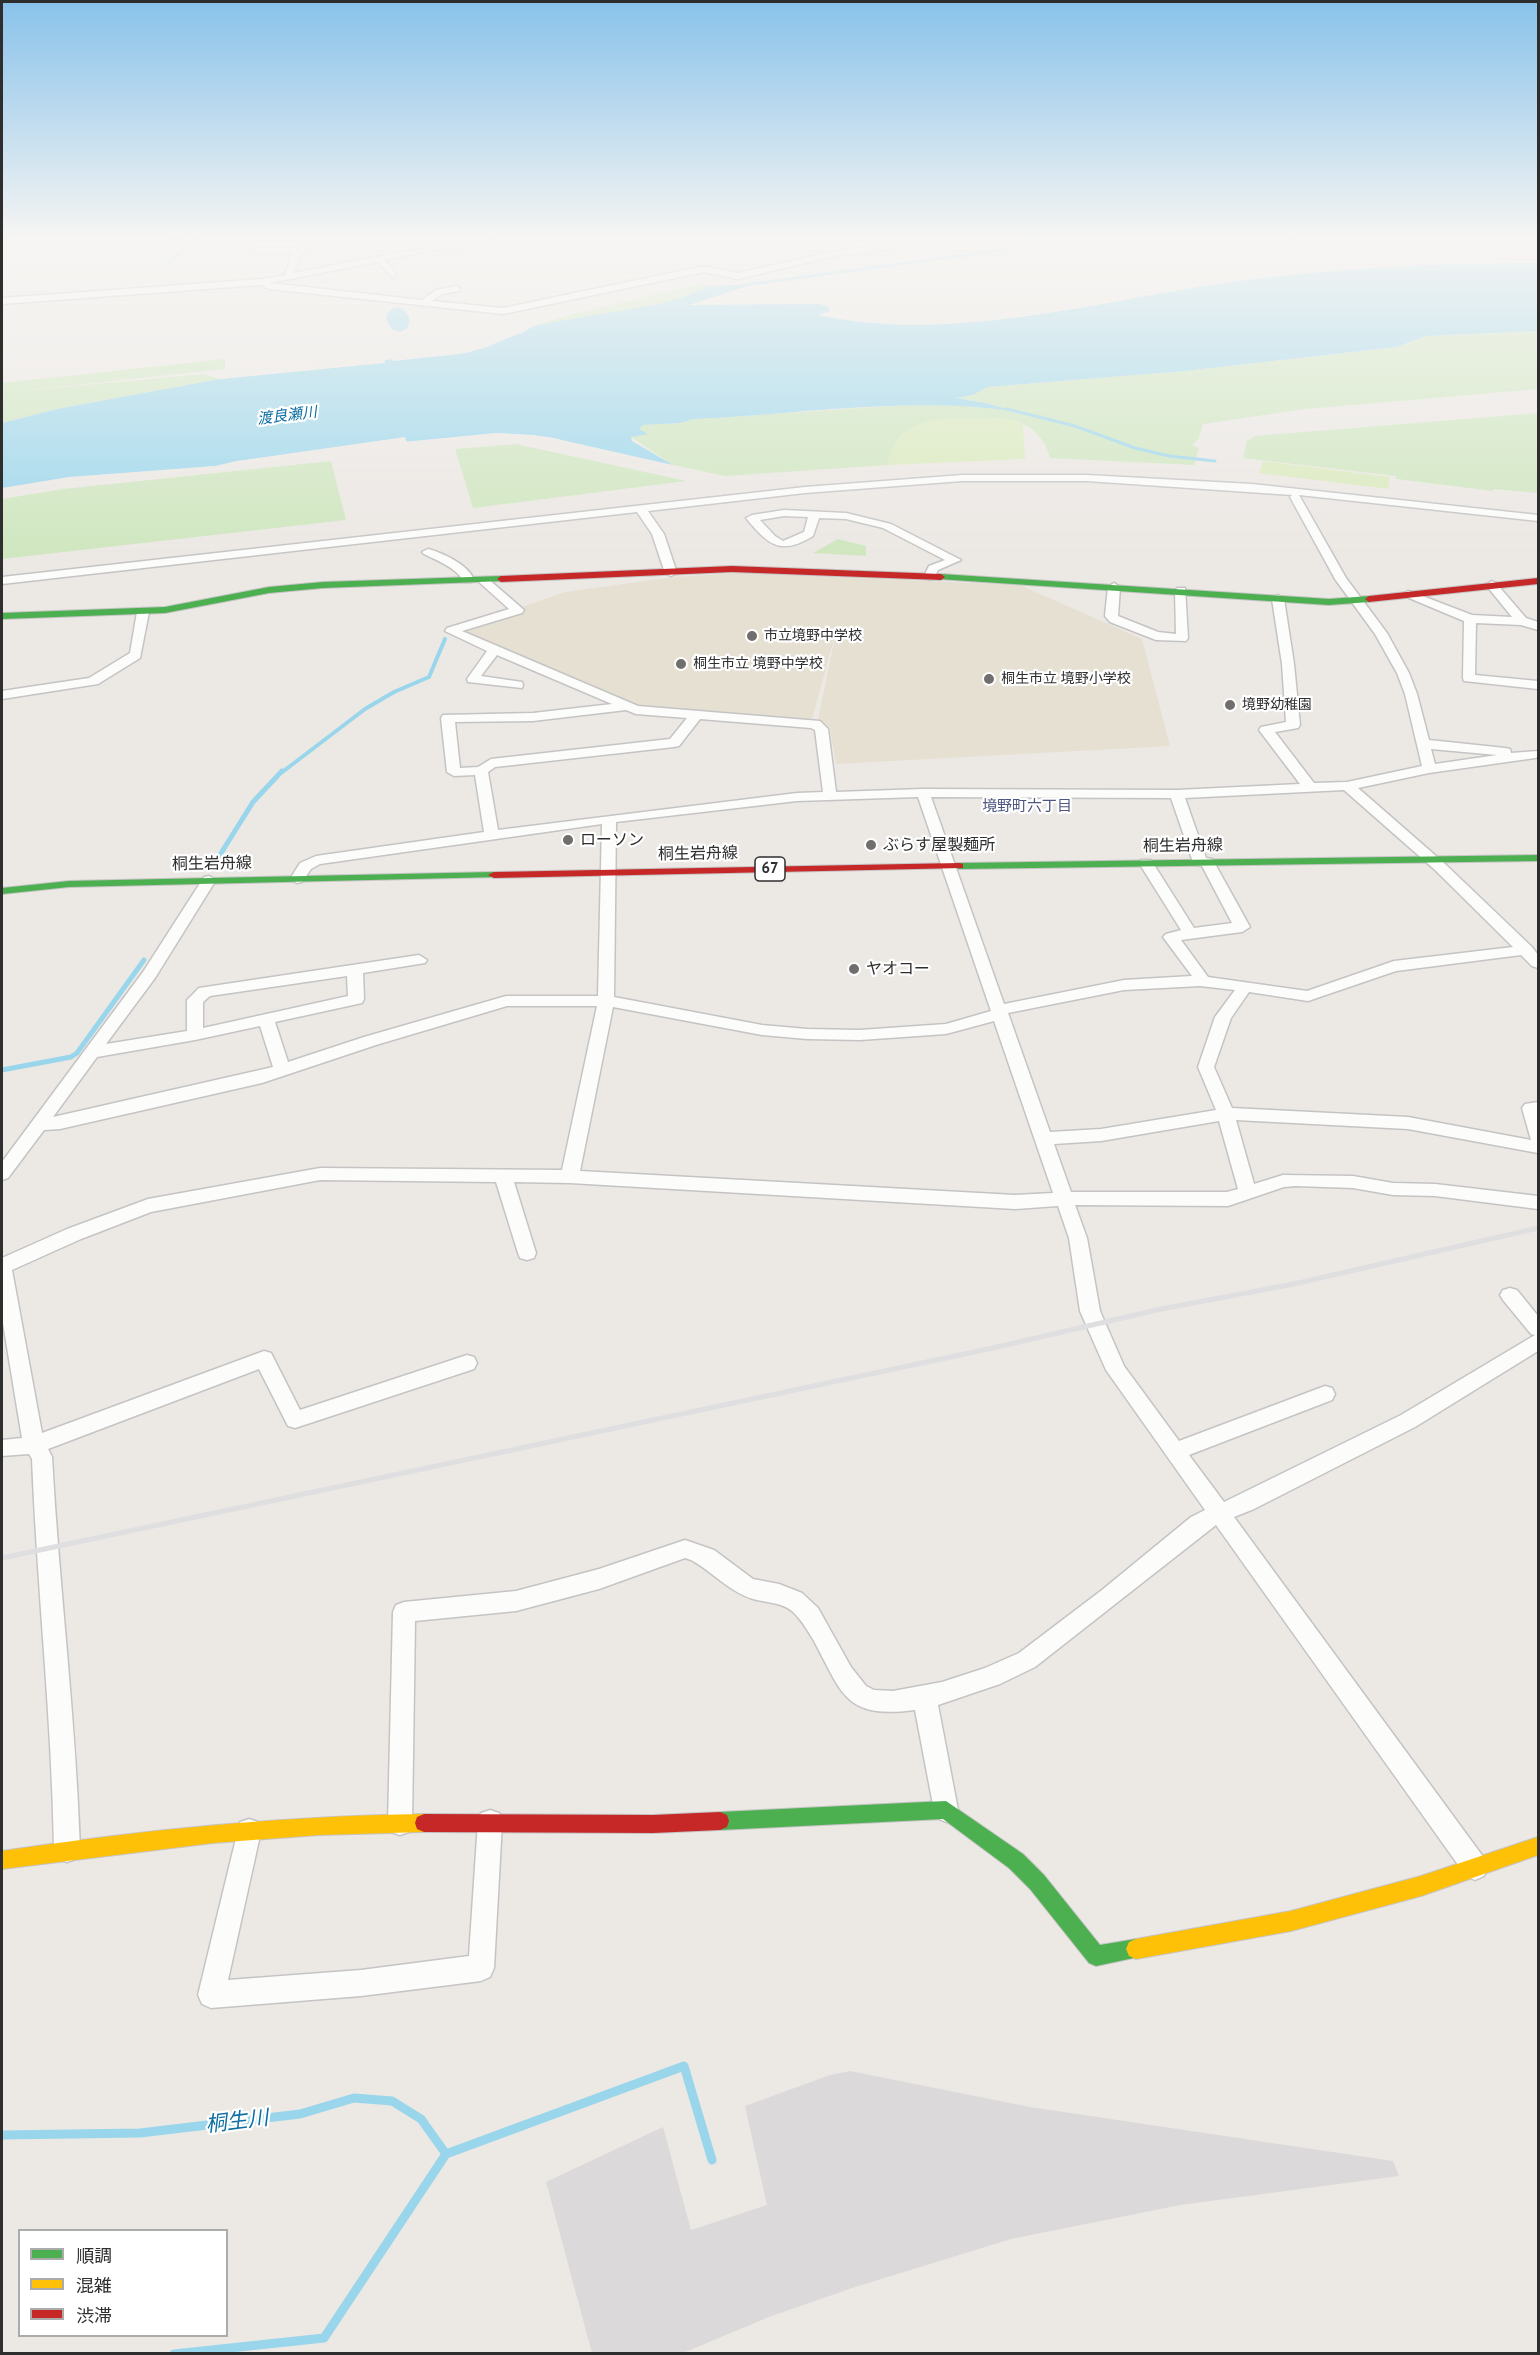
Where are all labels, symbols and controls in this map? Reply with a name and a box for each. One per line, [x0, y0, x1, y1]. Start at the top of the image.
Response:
water label: 渡良瀬川 [256, 403, 318, 429]
place label: 市立境野中学校 [764, 628, 862, 644]
marker: 市立境野中学校 [745, 629, 759, 643]
place label: 桐生市立 境野中学校 [693, 656, 823, 672]
marker: 桐生市立 境野中学校 [674, 657, 688, 671]
place label: 桐生市立 境野小学校 [1001, 671, 1131, 687]
marker: 桐生市立 境野小学校 [982, 672, 996, 686]
place label: 境野幼稚園 [1242, 697, 1312, 713]
marker: 境野幼稚園 [1223, 698, 1237, 712]
district label: 境野町六丁目 [982, 798, 1072, 816]
place label: ローソン [580, 830, 644, 850]
marker: ローソン [561, 833, 575, 847]
place label: ぶらす屋製麺所 [883, 835, 995, 855]
street label: 桐生岩舟線 [1143, 836, 1223, 856]
marker: ぶらす屋製麺所 [864, 838, 878, 852]
street label: 桐生岩舟線 [658, 844, 738, 864]
street label: 桐生岩舟線 [172, 854, 252, 874]
road number: 67 [755, 857, 785, 881]
place label: ヤオコー [866, 959, 930, 979]
marker: ヤオコー [847, 962, 861, 976]
water label: 桐生川 [204, 2106, 270, 2138]
legend [18, 2229, 228, 2337]
text: 順調 [76, 2244, 112, 2267]
text: 混雑 [76, 2274, 112, 2297]
text: 渋滞 [76, 2304, 112, 2327]

